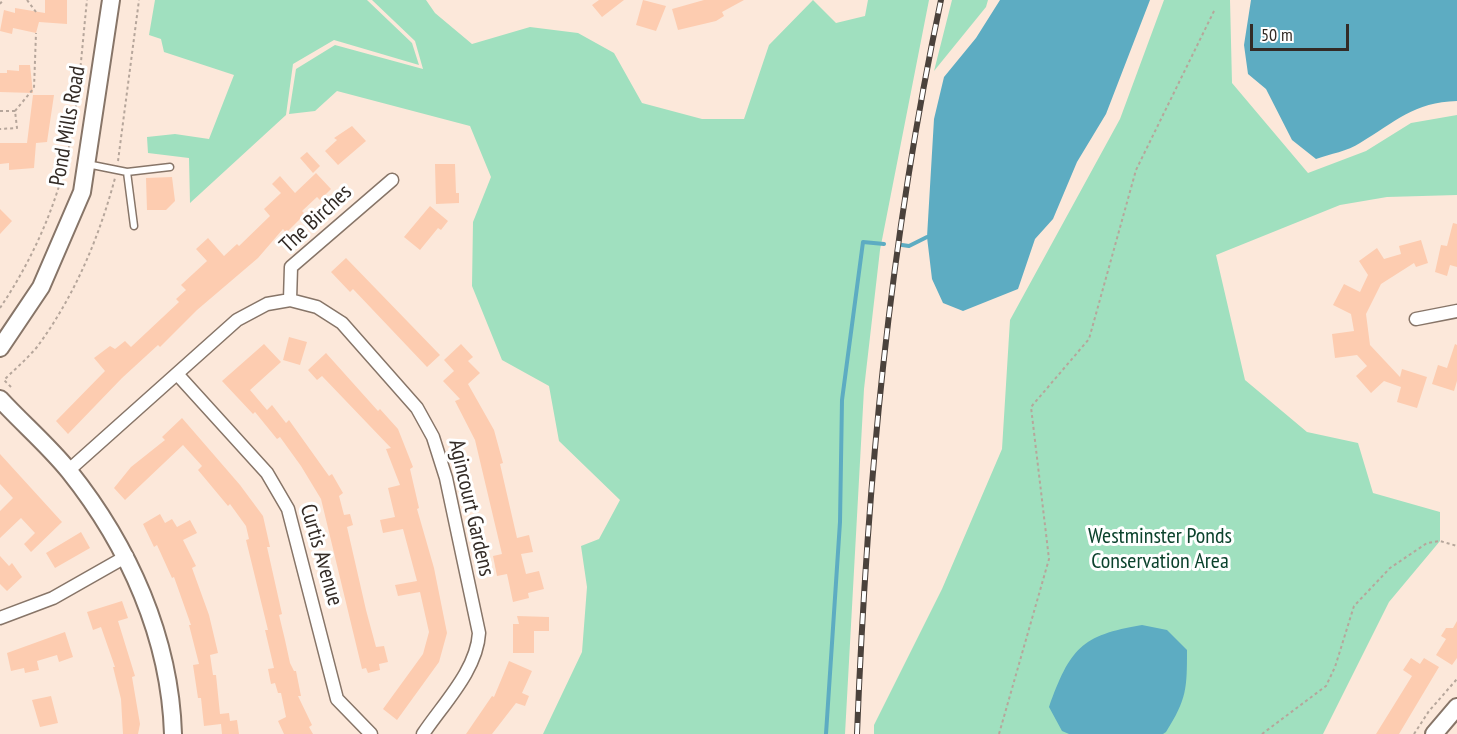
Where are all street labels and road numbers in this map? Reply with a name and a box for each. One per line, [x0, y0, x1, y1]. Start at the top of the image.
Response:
street label: Pond Mills Road [44, 64, 92, 188]
street label: The Birches [275, 179, 357, 259]
street label: Agincourt Gardens [442, 437, 500, 579]
street label: Curtis Avenue [294, 501, 348, 609]

